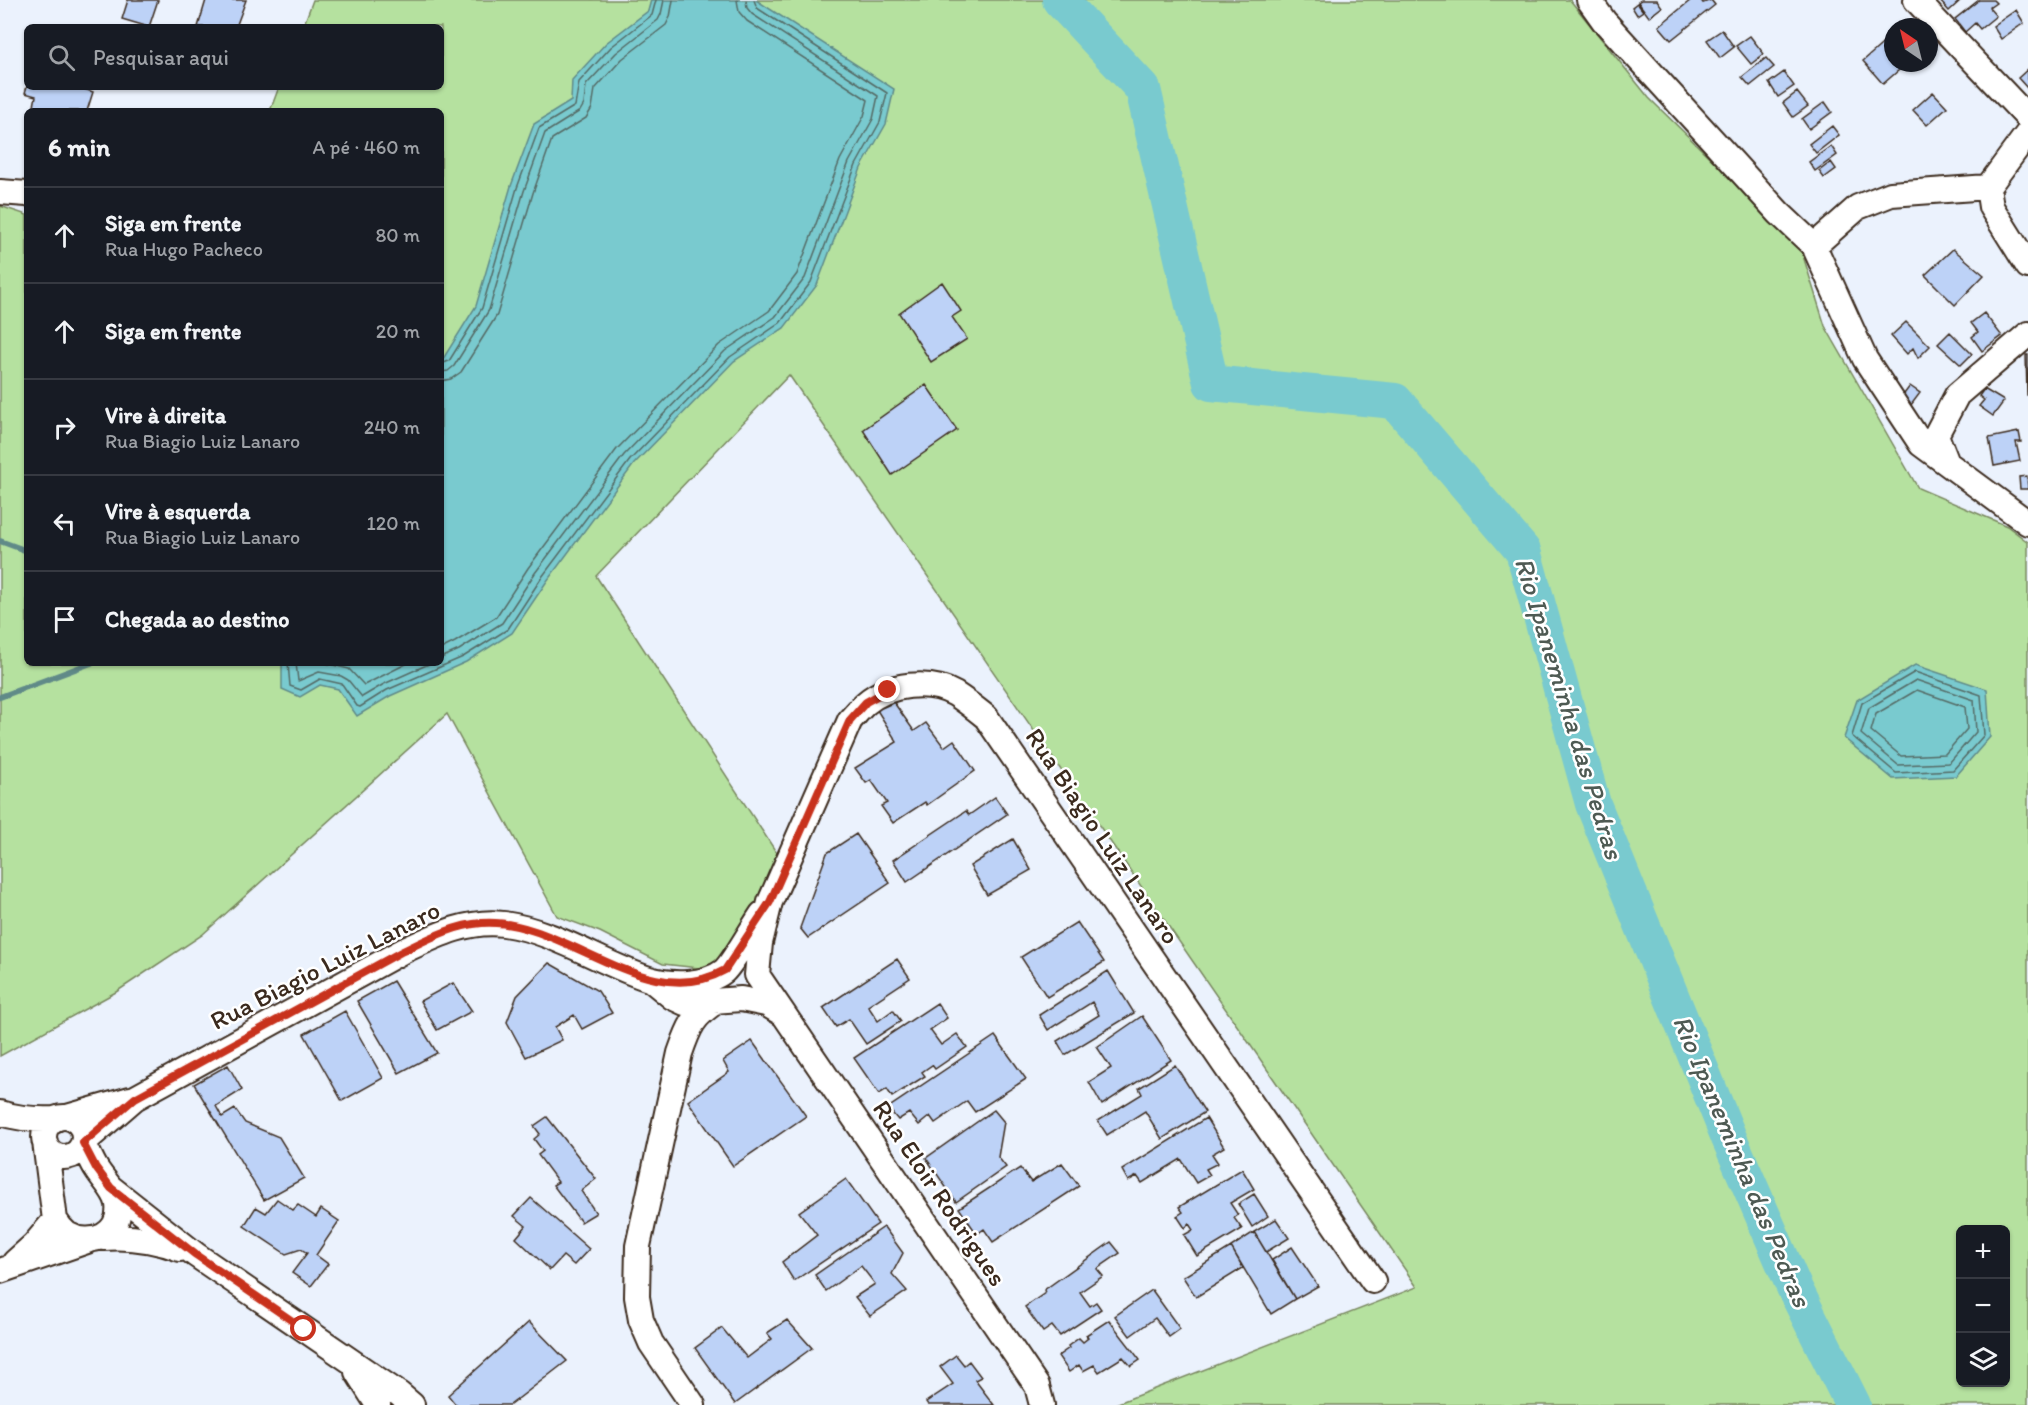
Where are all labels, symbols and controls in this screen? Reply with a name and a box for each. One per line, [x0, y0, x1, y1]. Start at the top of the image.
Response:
north arrow [1884, 18, 1938, 72]
search box [24, 24, 444, 90]
icon: search [45, 41, 78, 74]
text: Pesquisar aqui [93, 44, 229, 71]
text: 6 min [48, 131, 110, 163]
text: A pé · 460 m [313, 135, 420, 159]
text: Siga em frente [105, 210, 241, 237]
icon: ahead [48, 219, 81, 252]
text: 80 m [375, 223, 420, 247]
text: Rua Hugo Pacheco [105, 237, 263, 261]
icon: ahead [48, 315, 81, 348]
text: Siga em frente [105, 318, 241, 345]
text: 20 m [376, 319, 420, 343]
text: Vire à direita [105, 402, 226, 429]
icon: right [48, 411, 81, 444]
text: 240 m [364, 415, 420, 439]
text: Rua Biagio Luiz Lanaro [105, 429, 300, 453]
text: Vire à esquerda [105, 498, 250, 525]
icon: left [48, 507, 81, 540]
text: 120 m [367, 511, 420, 535]
text: Rua Biagio Luiz Lanaro [105, 525, 300, 549]
water label: Rio Ipaneminha das Pedras [1508, 553, 1631, 864]
icon: arrive [48, 603, 81, 636]
text: Chegada ao destino [105, 606, 289, 633]
route end [874, 676, 900, 702]
street label: Rua Biagio Luiz Lanaro [1019, 722, 1187, 950]
street label: Rua Biagio Luiz Lanaro [205, 893, 445, 1037]
water label: Rio Ipaneminha das Pedras [1666, 1010, 1819, 1313]
street label: Rua Eloir Rodrigues [866, 1094, 1014, 1292]
map controls [1956, 1225, 2010, 1387]
button: + [1956, 1225, 2010, 1279]
button: − [1956, 1279, 2010, 1333]
route start [290, 1315, 316, 1341]
button: layers [1956, 1333, 2010, 1387]

